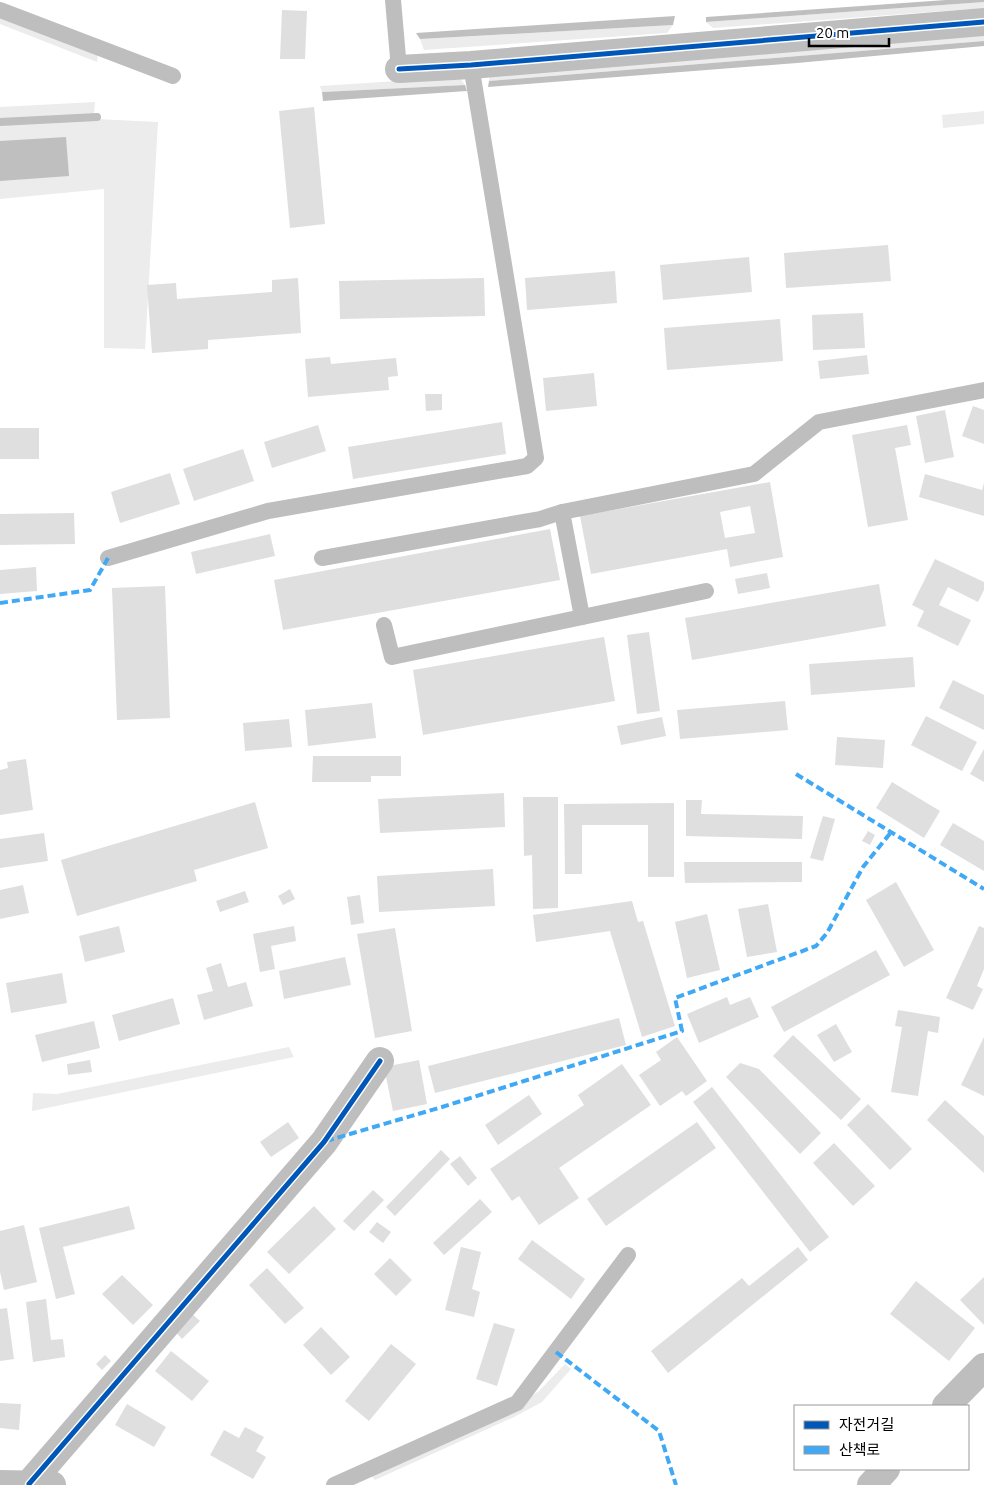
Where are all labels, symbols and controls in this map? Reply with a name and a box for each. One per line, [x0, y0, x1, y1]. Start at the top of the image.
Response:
scale bar [809, 15, 889, 47]
text: 20 m [816, 24, 849, 41]
legend [794, 1405, 969, 1470]
text: 자전거길 [839, 1416, 894, 1433]
text: 산책로 [839, 1441, 880, 1458]

